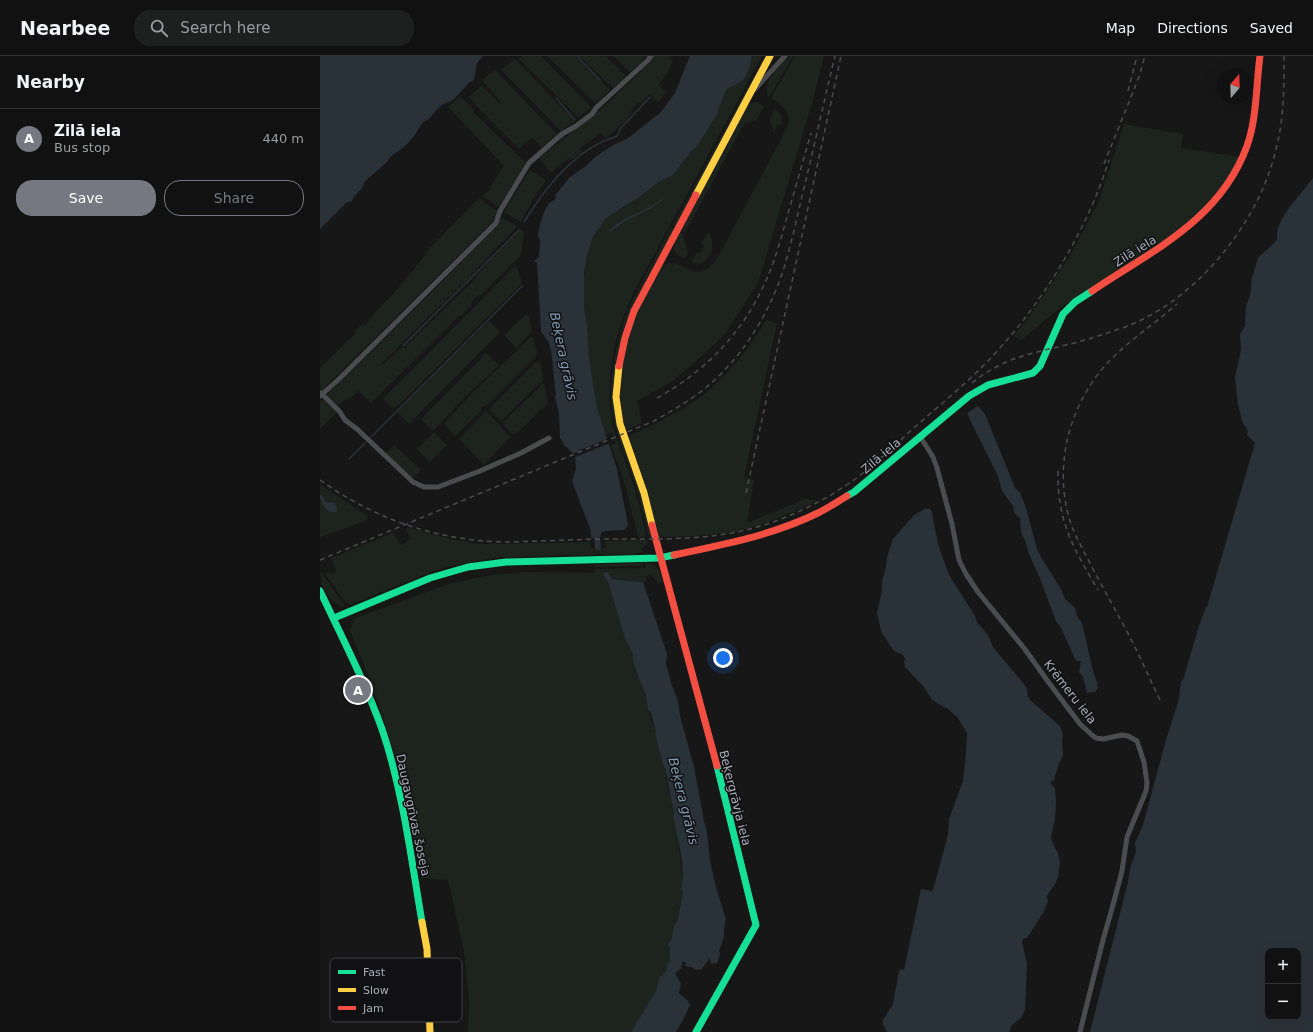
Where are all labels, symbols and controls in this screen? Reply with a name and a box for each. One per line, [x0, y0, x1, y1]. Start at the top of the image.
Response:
search box [134, 10, 414, 46]
text: Nearbee [20, 17, 110, 39]
icon: search [148, 17, 170, 39]
text: Search here [180, 19, 270, 37]
text: Map [1106, 20, 1135, 36]
text: Directions [1157, 20, 1228, 36]
text: Saved [1250, 20, 1293, 36]
north arrow [1217, 68, 1253, 104]
text: Nearby [16, 72, 85, 92]
text: Zilā iela [54, 122, 121, 140]
text: A [24, 131, 34, 146]
text: 440 m [262, 131, 304, 146]
text: Bus stop [54, 140, 110, 155]
button: Save [16, 180, 156, 216]
button: Share [164, 180, 304, 216]
street label: Zilā iela [1111, 232, 1159, 270]
water label: Beķera grāvis [547, 311, 580, 402]
street label: Zilā iela [858, 435, 904, 477]
your location [713, 648, 733, 668]
street label: Krēmeru iela [1041, 657, 1099, 727]
pin: A [345, 675, 371, 705]
street label: Beķergrāvja iela [716, 749, 754, 847]
street label: Daugavgrīvas šoseja [393, 753, 433, 877]
water label: Beķera grāvis [665, 756, 702, 847]
map controls [1265, 948, 1301, 1020]
button: + [1265, 948, 1301, 984]
legend [330, 958, 462, 1022]
text: Fast [363, 966, 386, 979]
text: Slow [363, 984, 389, 997]
button: − [1265, 984, 1301, 1020]
text: Jam [362, 1002, 384, 1015]

